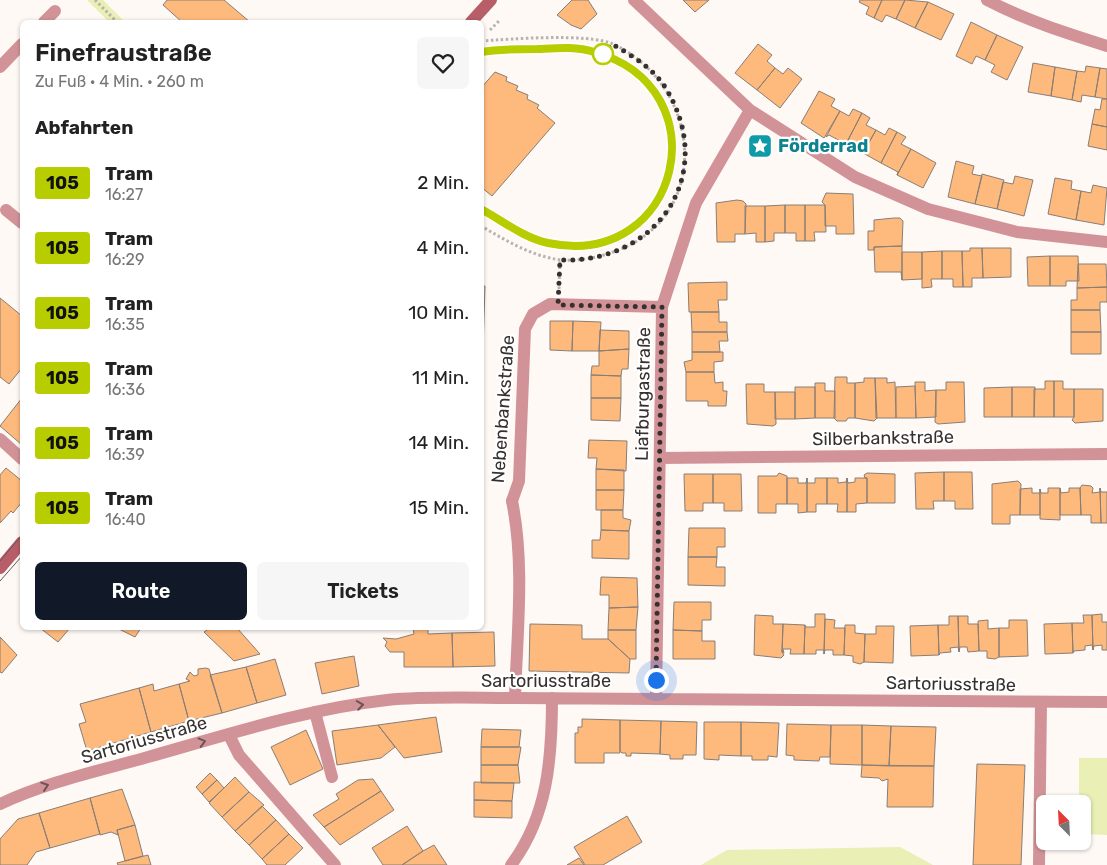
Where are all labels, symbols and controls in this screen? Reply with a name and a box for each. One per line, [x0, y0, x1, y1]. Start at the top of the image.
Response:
button: heart [417, 37, 469, 89]
text: Finefraustraße [35, 39, 212, 67]
unlabelled marker [592, 43, 614, 65]
text: Zu Fuß · 4 Min. · 260 m [35, 72, 204, 91]
text: Abfahrten [35, 116, 133, 139]
place icon: Förderrad [747, 133, 773, 159]
place label: Förderrad [778, 135, 868, 157]
text: Tram [105, 162, 153, 185]
text: 2 Min. [417, 171, 469, 194]
text: 105 [46, 172, 79, 194]
text: 16:27 [105, 185, 143, 204]
text: Tram [105, 227, 153, 250]
text: 4 Min. [417, 236, 469, 259]
text: 105 [46, 237, 79, 259]
text: 16:29 [105, 250, 144, 269]
text: Tram [105, 292, 153, 315]
text: 10 Min. [408, 301, 469, 324]
text: 105 [46, 302, 79, 324]
text: 16:35 [105, 315, 145, 334]
street label: Liafburgastraße [631, 327, 655, 461]
street label: Nebenbankstraße [487, 334, 519, 484]
text: Tram [105, 357, 153, 380]
text: 11 Min. [412, 366, 469, 389]
text: 105 [46, 367, 79, 389]
text: 16:36 [105, 380, 145, 399]
text: Tram [105, 422, 153, 445]
street label: Silberbankstraße [812, 426, 954, 450]
text: 14 Min. [408, 431, 469, 454]
text: 105 [46, 432, 79, 454]
text: 16:39 [105, 445, 145, 464]
text: Tram [105, 487, 153, 510]
text: 15 Min. [409, 496, 469, 519]
text: 105 [46, 497, 79, 519]
text: 16:40 [105, 510, 146, 529]
button: Route [35, 562, 247, 620]
button: Tickets [257, 562, 469, 620]
your location [644, 668, 669, 693]
street label: Sartoriusstraße [481, 670, 611, 692]
street label: Sartoriusstraße [886, 672, 1016, 696]
one-way arrow [355, 700, 364, 710]
street label: Sartoriusstraße [78, 711, 210, 769]
one-way arrow [197, 738, 205, 748]
one-way arrow [41, 782, 49, 792]
north arrow [1036, 795, 1091, 850]
map controls [1036, 795, 1091, 850]

